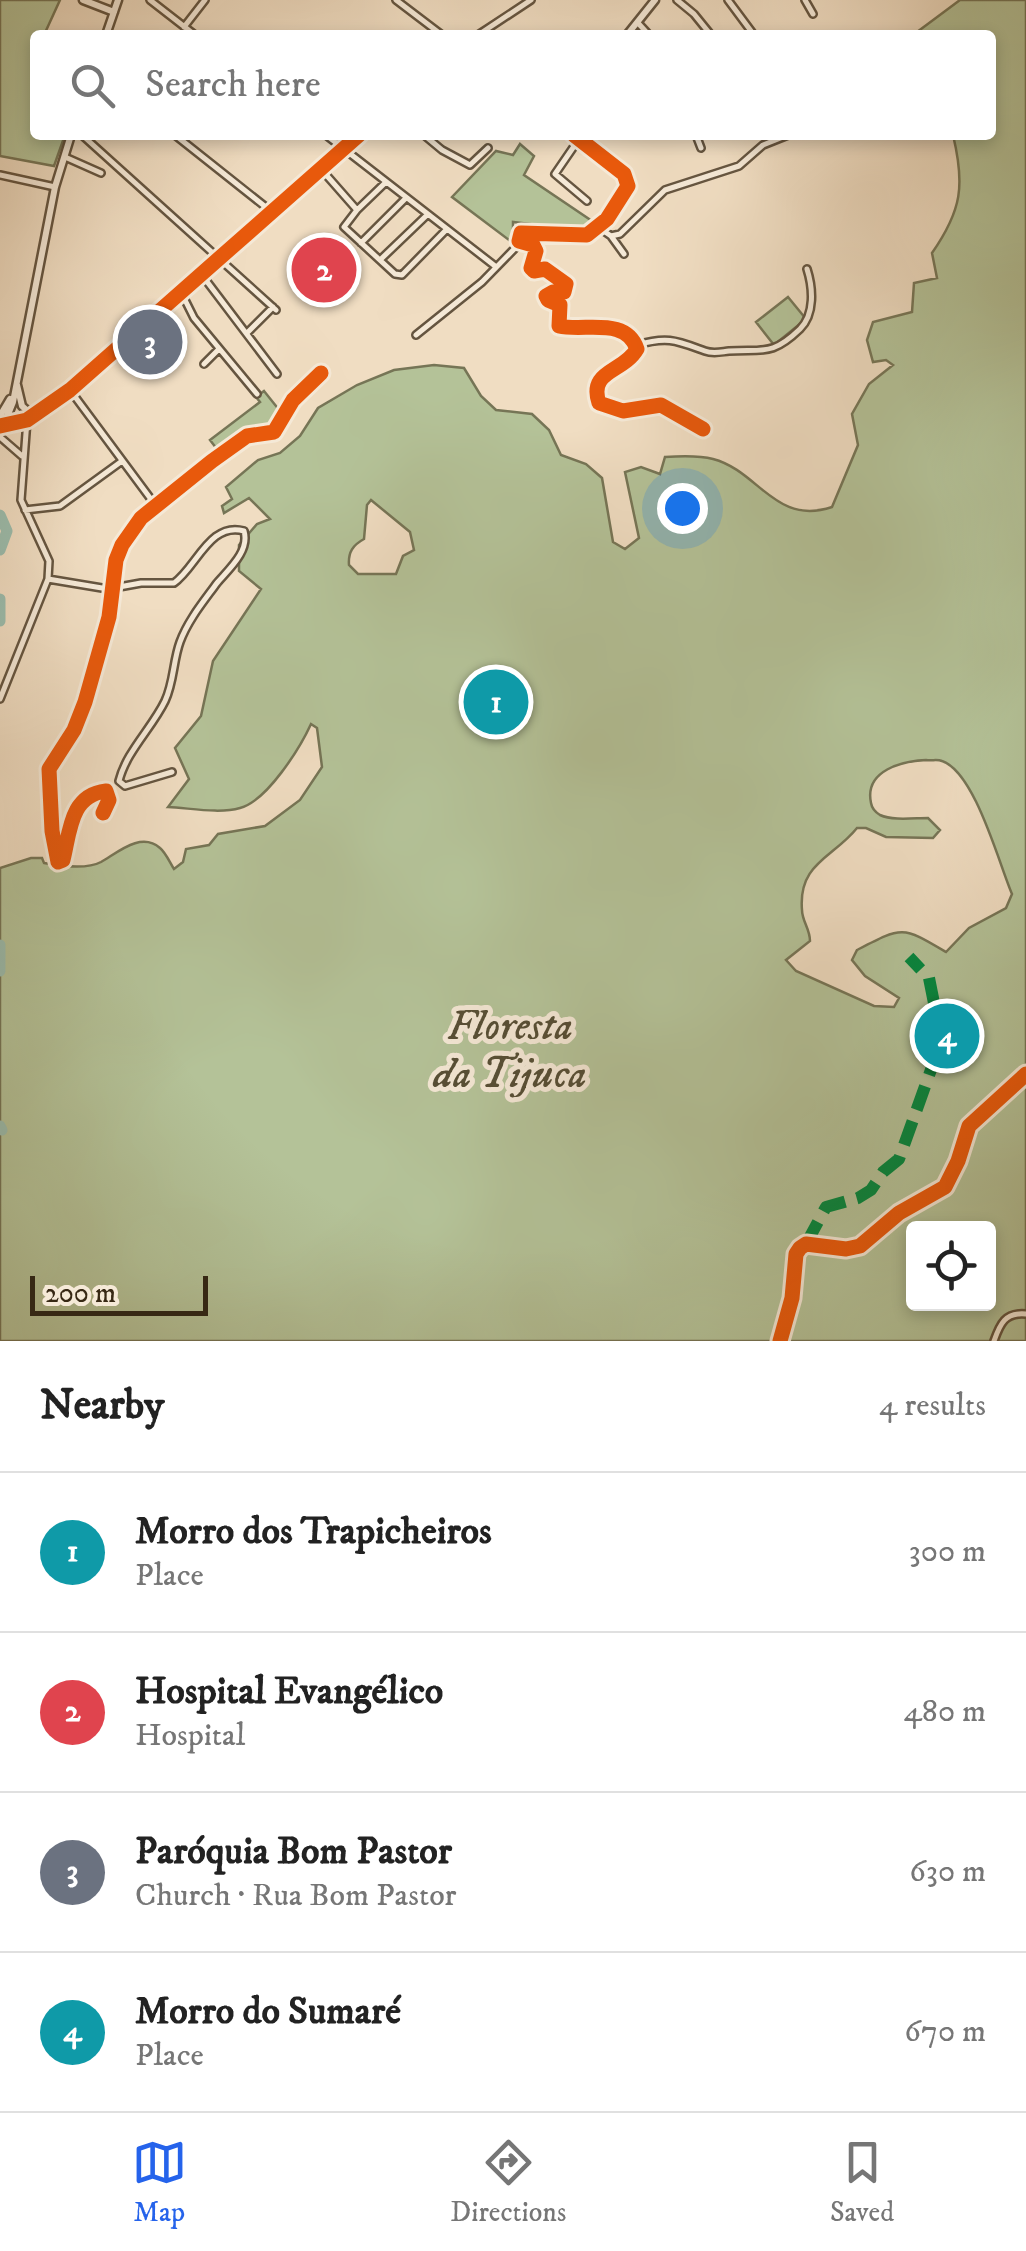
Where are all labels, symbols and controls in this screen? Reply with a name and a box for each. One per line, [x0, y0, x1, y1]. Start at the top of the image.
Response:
search box [30, 30, 996, 140]
icon: search [65, 58, 120, 113]
text: Search here [145, 61, 321, 109]
pin: 2 [292, 232, 356, 308]
pin: 3 [118, 304, 182, 380]
your location [657, 483, 708, 534]
pin: 1 [464, 664, 528, 740]
pin: 4 [914, 998, 980, 1074]
park label: Floresta da Tijuca [432, 1001, 587, 1101]
map controls [906, 1221, 996, 1311]
button: locate [906, 1221, 996, 1311]
scale bar [30, 1271, 208, 1316]
text: 200 m [45, 1276, 116, 1311]
text: Nearby [40, 1380, 164, 1432]
text: 4 results [879, 1386, 986, 1426]
text: Morro dos Trapicheiros [135, 1508, 492, 1556]
text: 1 [67, 1532, 78, 1572]
text: 300 m [909, 1532, 986, 1572]
text: Place [135, 1556, 204, 1596]
text: Hospital Evangélico [135, 1668, 443, 1716]
text: 2 [65, 1692, 80, 1732]
text: 480 m [903, 1692, 986, 1732]
text: Hospital [135, 1716, 245, 1756]
text: Paróquia Bom Pastor [135, 1828, 452, 1876]
text: 3 [67, 1852, 78, 1892]
text: 630 m [909, 1852, 986, 1892]
text: Church · Rua Bom Pastor [135, 1876, 456, 1916]
text: Morro do Sumaré [135, 1988, 401, 2036]
text: 4 [63, 2012, 82, 2052]
text: 670 m [904, 2012, 986, 2052]
text: Place [135, 2036, 204, 2076]
tab: Map [132, 2135, 187, 2230]
tab: Directions [450, 2135, 566, 2230]
tab: Saved [830, 2135, 894, 2230]

